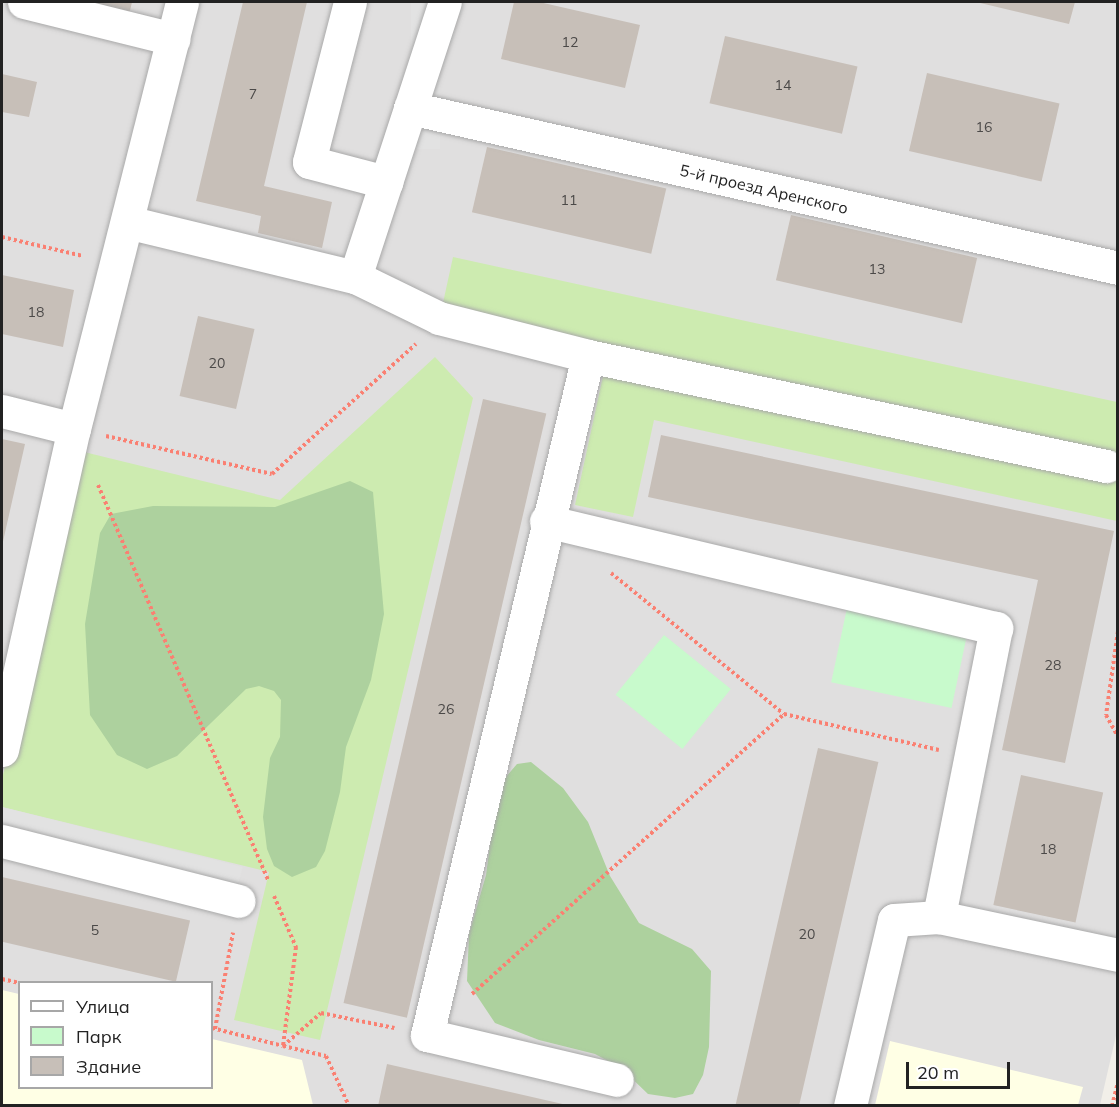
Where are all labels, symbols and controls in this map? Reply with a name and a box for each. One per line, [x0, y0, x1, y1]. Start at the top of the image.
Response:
house number: 12 [562, 34, 578, 50]
house number: 14 [775, 77, 791, 93]
house number: 7 [249, 86, 257, 102]
house number: 16 [976, 119, 992, 135]
street label: 5-й проезд Аренского [678, 160, 850, 218]
house number: 11 [561, 192, 577, 208]
house number: 13 [869, 261, 885, 277]
house number: 18 [28, 304, 44, 320]
house number: 20 [209, 355, 225, 371]
house number: 28 [1045, 657, 1061, 673]
house number: 26 [438, 701, 454, 717]
house number: 18 [1040, 841, 1056, 857]
house number: 5 [91, 922, 99, 938]
house number: 20 [799, 926, 815, 942]
legend [18, 981, 213, 1089]
text: Улица [76, 995, 130, 1018]
text: Парк [76, 1025, 121, 1048]
scale bar [909, 1050, 1012, 1088]
text: Здание [76, 1055, 141, 1078]
text: 20 m [917, 1061, 959, 1084]

